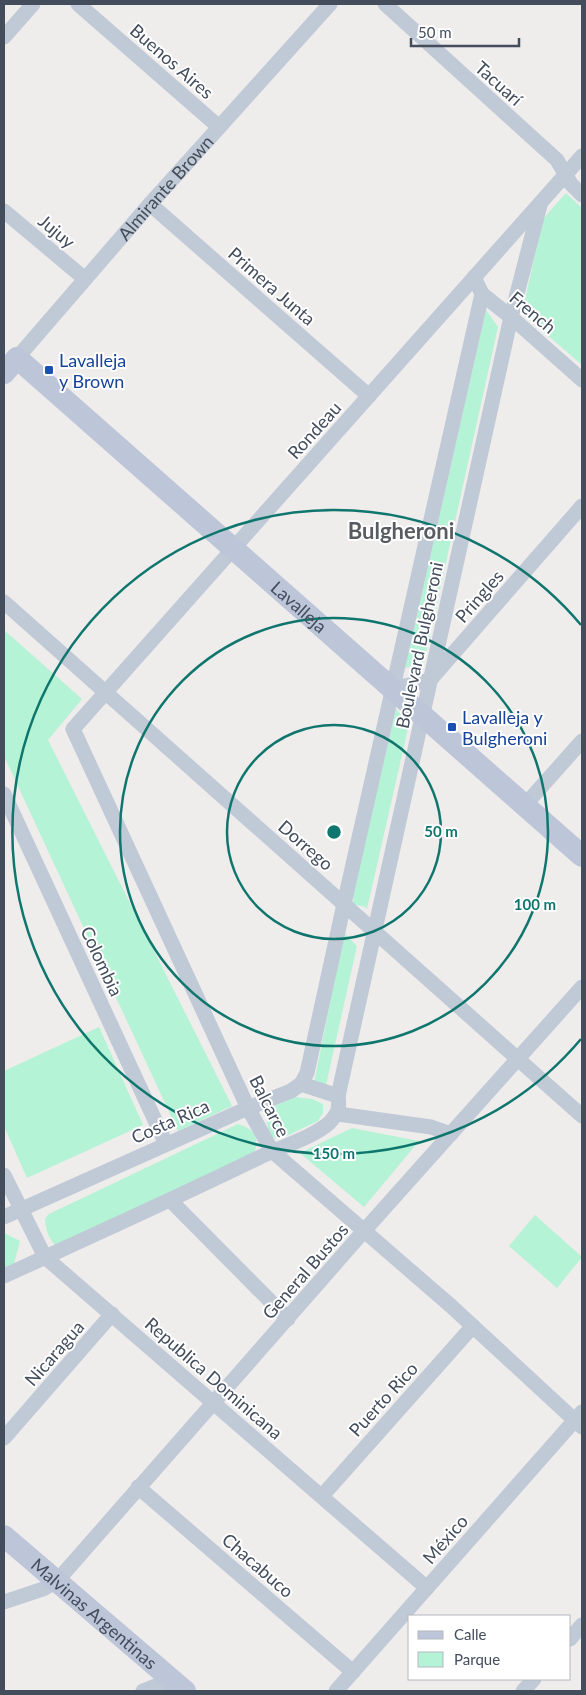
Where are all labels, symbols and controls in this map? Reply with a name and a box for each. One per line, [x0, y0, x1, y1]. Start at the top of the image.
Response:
scale bar [411, 15, 518, 47]
street label: Buenos Aires [126, 19, 218, 103]
text: 50 m [418, 23, 452, 41]
street label: Tacuarí [471, 56, 528, 110]
street label: Almirante Brown [113, 130, 218, 245]
street label: Jujuy [34, 209, 80, 253]
street label: Primera Junta [224, 242, 320, 330]
street label: French [505, 286, 561, 338]
place label: Lavalleja y Brown [59, 349, 126, 392]
marker: Lavalleja y Brown [43, 364, 55, 376]
street label: Rondeau [283, 397, 345, 463]
district label: Bulgheroni [348, 517, 454, 544]
street label: Boulevard Bulgheroni [391, 560, 447, 730]
street label: Pringles [450, 565, 508, 627]
street label: Lavalleja [267, 576, 332, 637]
place label: Lavalleja y Bulgheroni [462, 706, 547, 749]
marker: Lavalleja y Bulgheroni [446, 721, 458, 733]
street label: Dorrego [274, 815, 338, 875]
text: 50 m [424, 822, 458, 840]
centre of rings [325, 823, 343, 841]
text: 100 m [514, 895, 556, 913]
street label: Colombia [76, 923, 128, 999]
street label: Balcarce [245, 1071, 295, 1141]
street label: Costa Rica [128, 1094, 212, 1148]
text: 150 m [313, 1144, 355, 1162]
street label: General Bustos [257, 1218, 353, 1323]
street label: Republica Dominicana [141, 1312, 287, 1444]
street label: Nicaragua [20, 1316, 88, 1390]
street label: Puerto Rico [344, 1357, 422, 1441]
street label: México [418, 1510, 472, 1568]
street label: Chacabuco [218, 1528, 298, 1602]
street label: Malvinas Argentinas [27, 1553, 162, 1674]
legend [408, 1615, 571, 1680]
text: Calle [454, 1625, 487, 1643]
text: Parque [454, 1650, 500, 1668]

